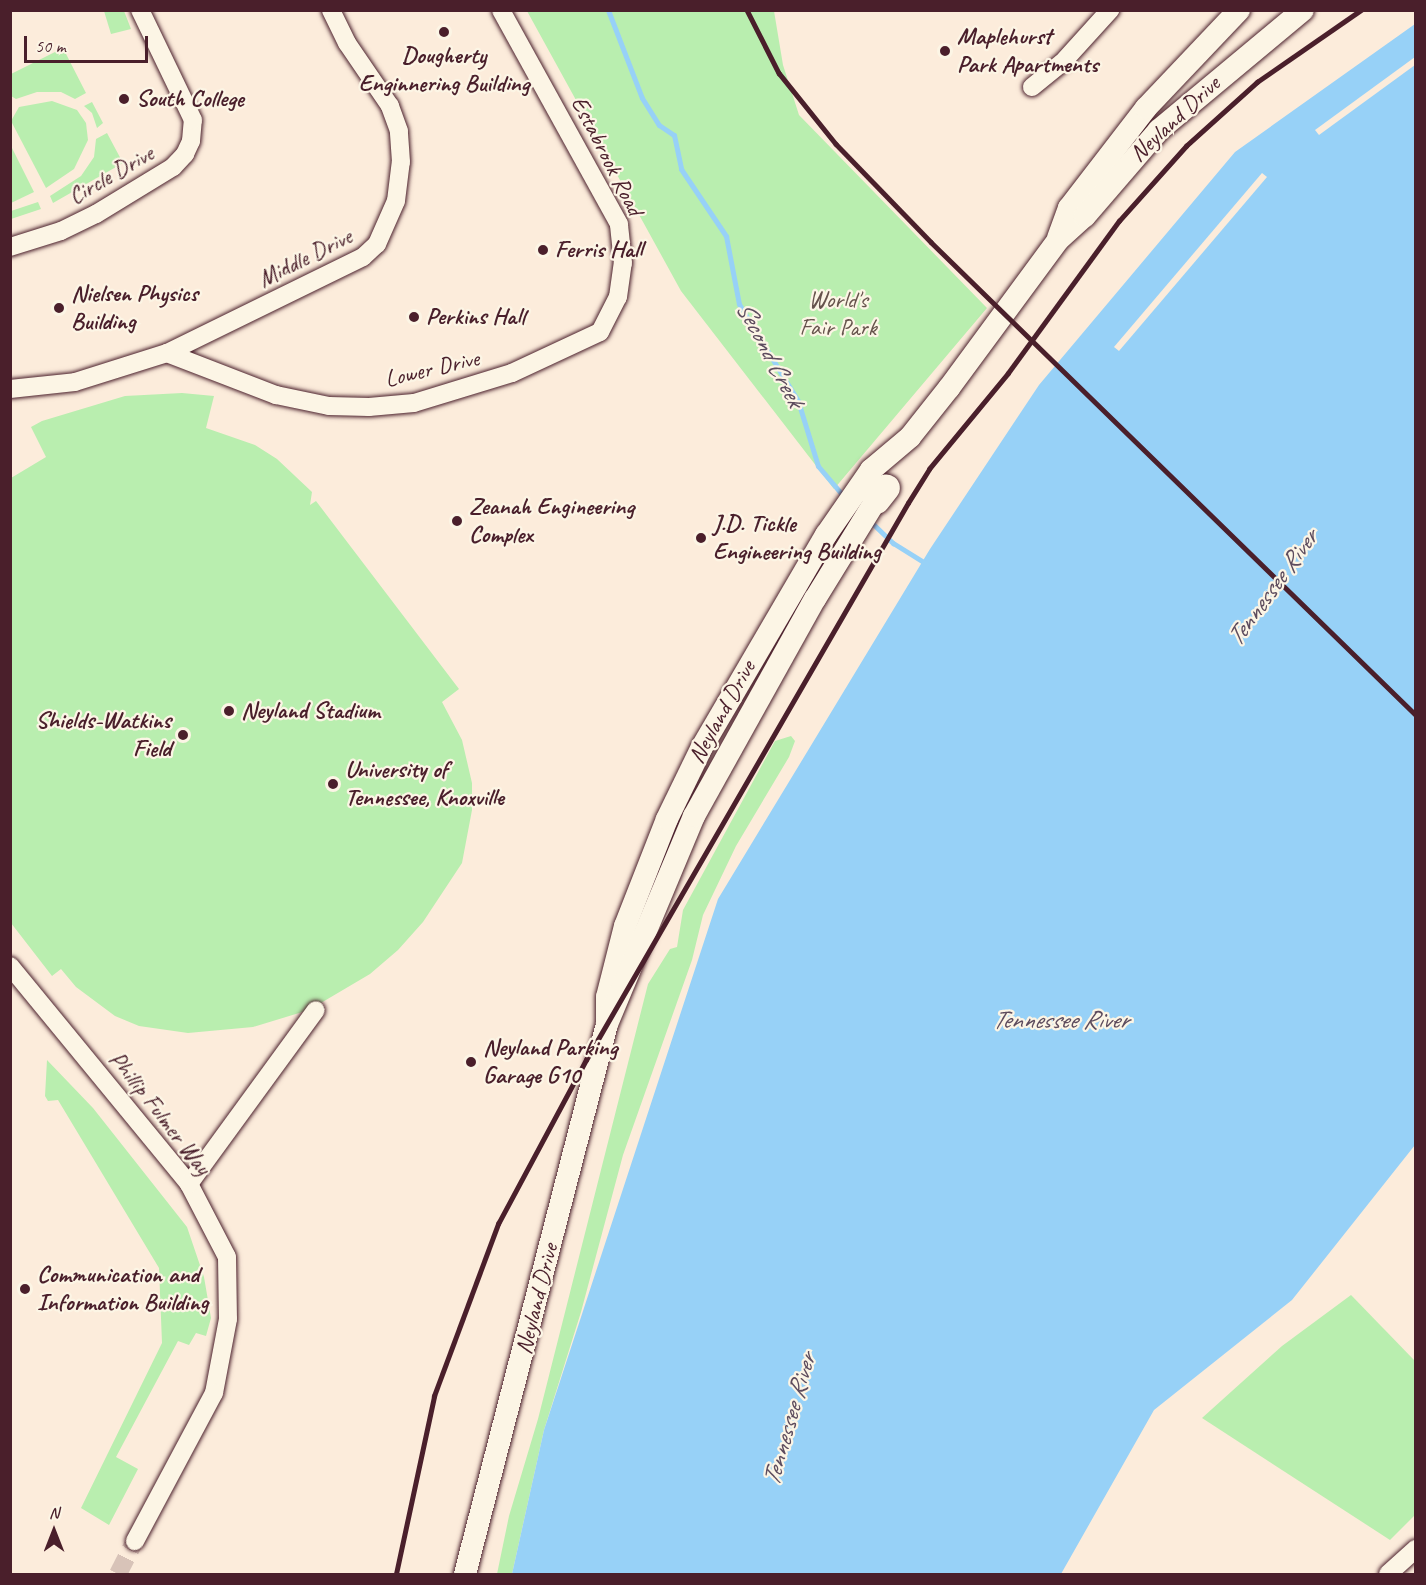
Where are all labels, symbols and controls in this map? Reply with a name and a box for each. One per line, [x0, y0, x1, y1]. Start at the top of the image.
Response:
place label: Maplehurst Park Apartments [957, 23, 1099, 79]
scale bar [27, 24, 152, 62]
marker: Dougherty Enginnering Building [437, 25, 451, 39]
text: 50 m [35, 35, 66, 57]
place label: Dougherty Enginnering Building [359, 42, 529, 98]
marker: Maplehurst Park Apartments [938, 44, 952, 58]
street label: Neyland Drive [1124, 70, 1226, 168]
place label: South College [136, 85, 244, 113]
marker: South College [117, 92, 131, 106]
street label: Estabrook Road [565, 92, 649, 220]
street label: Circle Drive [63, 139, 159, 211]
street label: Middle Drive [253, 222, 357, 294]
place label: Ferris Hall [555, 236, 643, 264]
marker: Ferris Hall [536, 243, 550, 257]
place label: Nielsen Physics Building [71, 280, 198, 336]
park label: World's Fair Park [799, 286, 877, 342]
water label: Second Creek [729, 296, 811, 412]
marker: Nielsen Physics Building [52, 301, 66, 315]
place label: Perkins Hall [426, 303, 525, 331]
marker: Perkins Hall [407, 310, 421, 324]
street label: Lower Drive [382, 344, 482, 394]
place label: Zeanah Engineering Complex [469, 493, 634, 549]
place label: J.D. Tickle Engineering Building [713, 510, 881, 566]
marker: Zeanah Engineering Complex [450, 514, 464, 528]
water label: Tennessee River [1219, 524, 1325, 652]
marker: J.D. Tickle Engineering Building [694, 531, 708, 545]
street label: Neyland Drive [682, 655, 762, 769]
place label: Neyland Stadium [241, 697, 381, 725]
marker: Neyland Stadium [222, 704, 236, 718]
place label: Shields-Watkins Field [35, 707, 171, 763]
marker: Shields-Watkins Field [176, 728, 190, 742]
place label: University of Tennessee, Knoxville [345, 756, 504, 812]
marker: University of Tennessee, Knoxville [326, 777, 340, 791]
water label: Tennessee River [992, 1004, 1128, 1036]
place label: Neyland Parking Garage G10 [483, 1034, 618, 1090]
street label: Phillip Fulmer Way [102, 1045, 218, 1181]
marker: Neyland Parking Garage G10 [464, 1055, 478, 1069]
street label: Neyland Drive [509, 1240, 565, 1358]
place label: Communication and Information Building [37, 1261, 208, 1317]
marker: Communication and Information Building [18, 1282, 32, 1296]
water label: Tennessee River [755, 1350, 823, 1490]
north arrow [24, 1501, 84, 1561]
text: N [49, 1503, 59, 1523]

